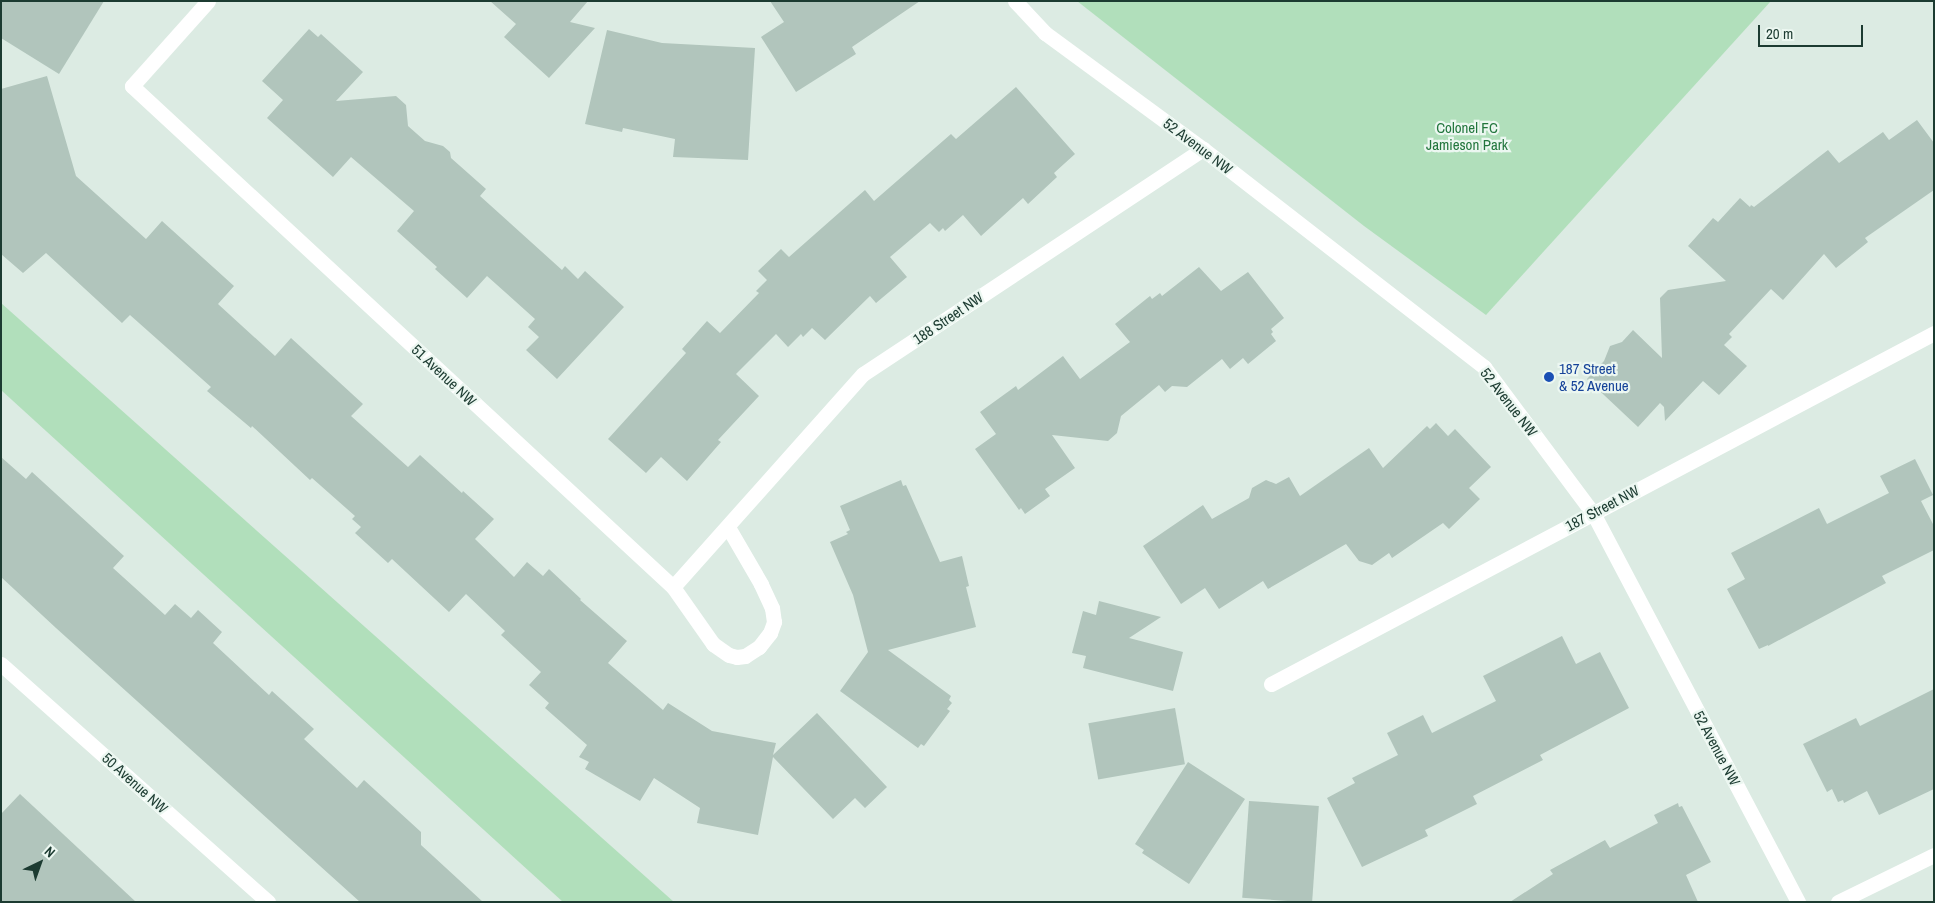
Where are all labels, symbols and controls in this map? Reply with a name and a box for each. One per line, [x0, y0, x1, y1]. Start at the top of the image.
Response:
scale bar [1760, 15, 1865, 47]
text: 20 m [1766, 23, 1793, 44]
street label: 52 Avenue NW [1160, 114, 1236, 178]
park label: Colonel FC Jamieson Park [1426, 118, 1508, 153]
street label: 188 Street NW [910, 288, 986, 348]
street label: 51 Avenue NW [408, 340, 480, 410]
place label: 187 Street & 52 Avenue [1559, 359, 1629, 394]
street label: 52 Avenue NW [1477, 364, 1541, 440]
marker: 187 Street & 52 Avenue [1543, 371, 1555, 383]
street label: 187 Street NW [1562, 481, 1642, 535]
street label: 52 Avenue NW [1690, 707, 1744, 789]
street label: 50 Avenue NW [98, 749, 172, 817]
north arrow [15, 838, 65, 888]
text: N [41, 842, 59, 861]

